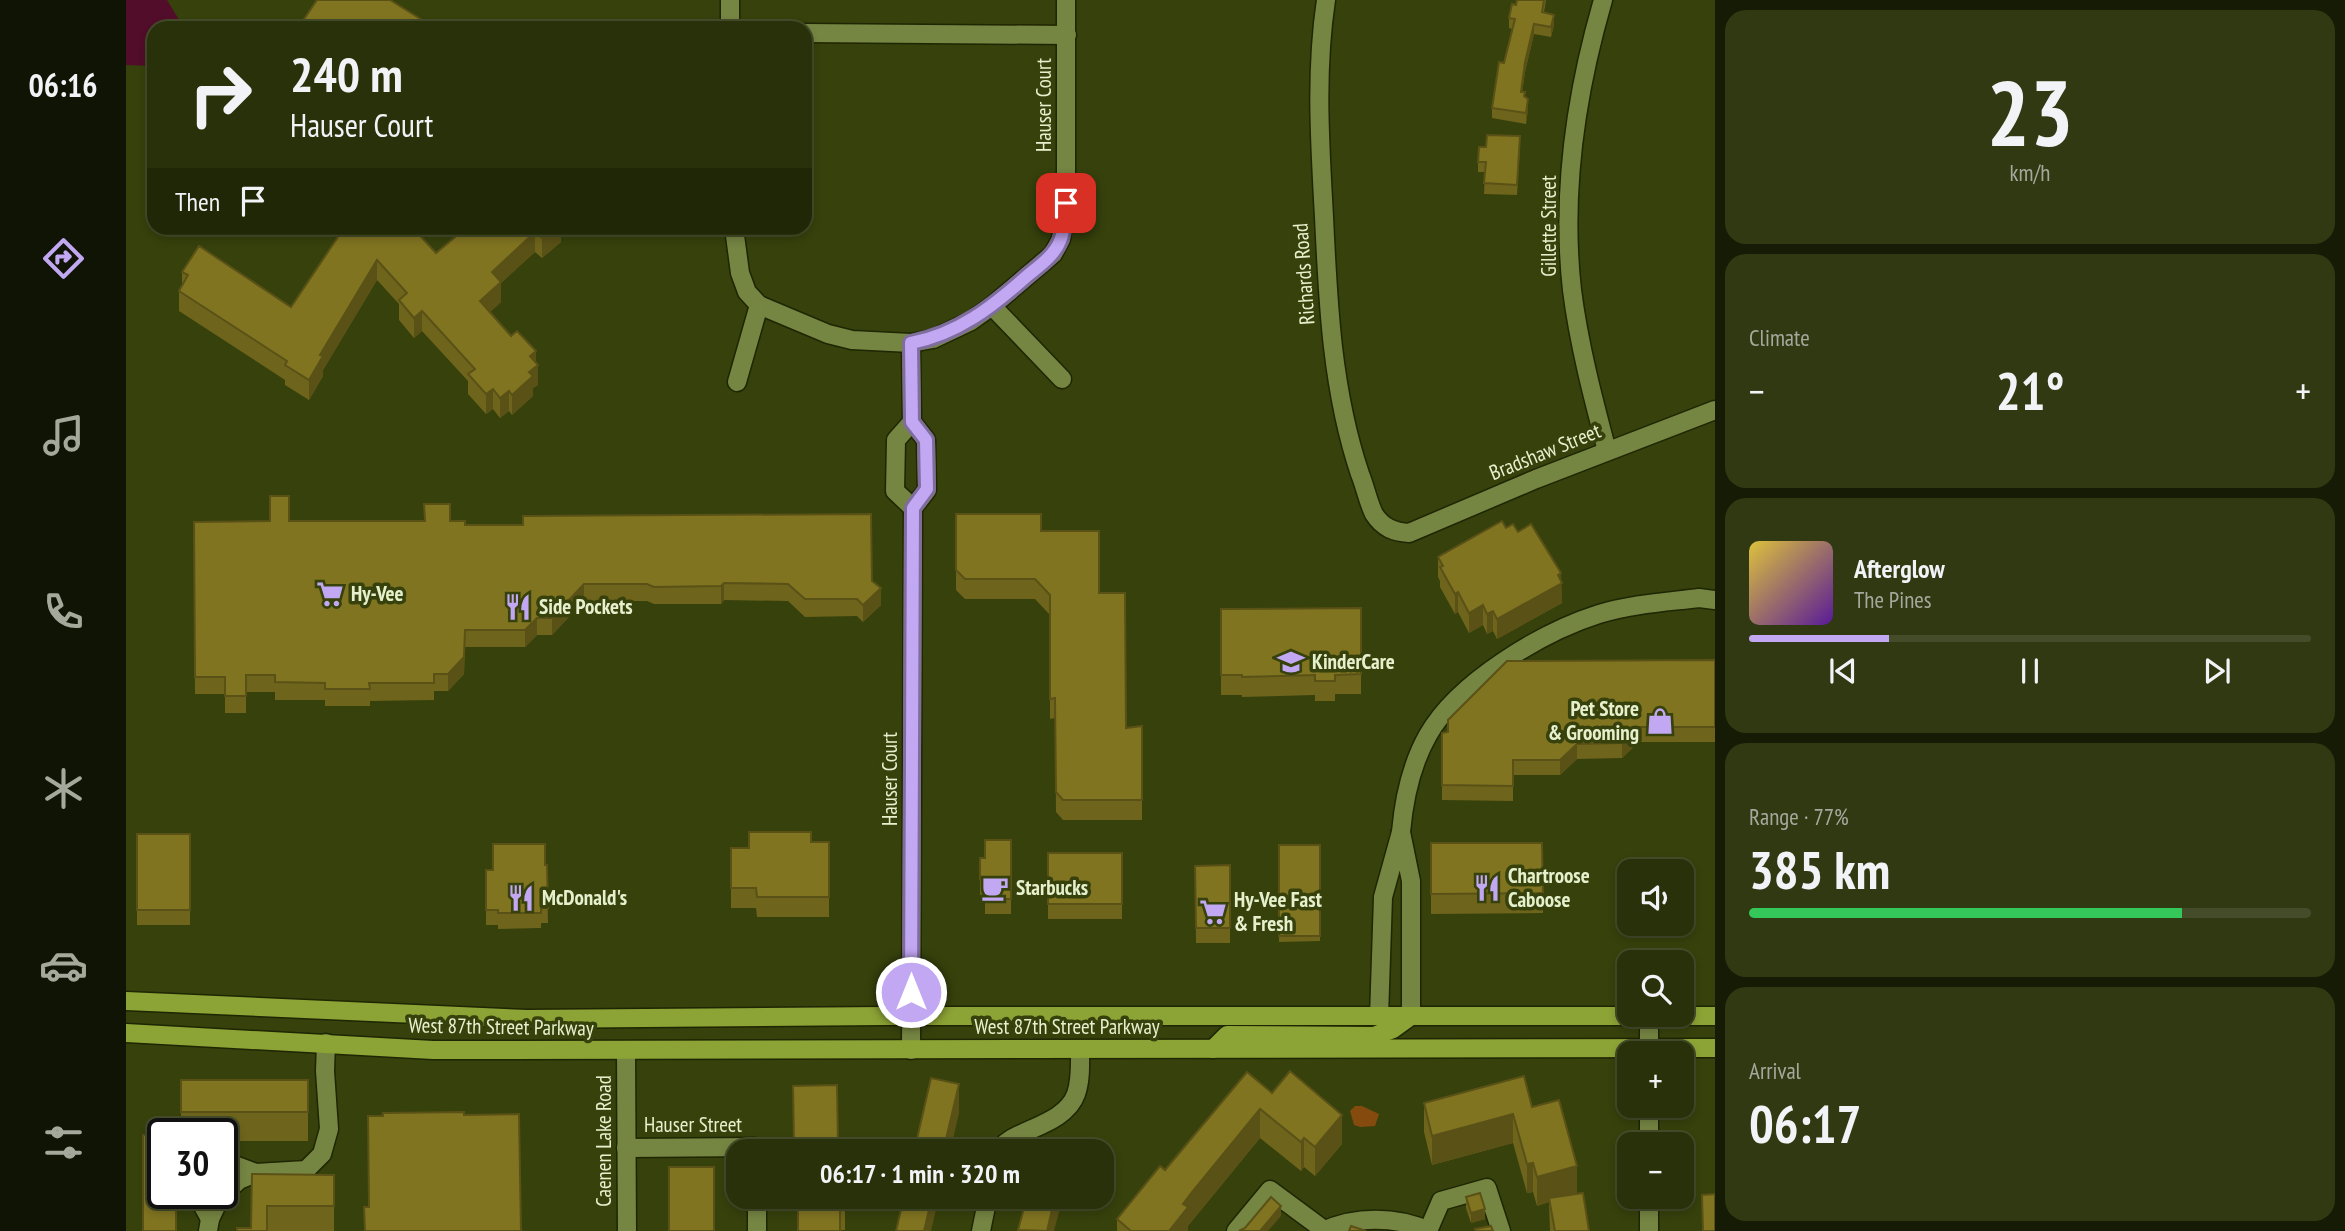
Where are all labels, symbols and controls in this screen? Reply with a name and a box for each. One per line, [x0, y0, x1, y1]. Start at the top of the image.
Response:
text: 240 m [290, 42, 403, 106]
icon: right [175, 49, 266, 140]
text: 23 [1987, 53, 2074, 171]
street label: Hauser Court [1030, 58, 1057, 152]
text: 06:16 [28, 64, 98, 106]
text: Hauser Court [290, 104, 433, 146]
text: km/h [2010, 158, 2050, 187]
pin [1036, 173, 1096, 233]
street label: Gillette Street [1535, 175, 1562, 277]
icon: arrive [234, 182, 272, 220]
icon: arrive [1047, 184, 1085, 222]
text: Then [175, 185, 220, 218]
street label: Richards Road [1286, 222, 1321, 326]
icon: directions [39, 234, 88, 283]
text: Climate [1749, 323, 1810, 352]
text: 21° [1996, 357, 2064, 424]
text: − [1749, 366, 1765, 415]
text: + [2295, 366, 2311, 415]
icon: music [39, 411, 88, 460]
street label: Bradshaw Street [1485, 417, 1605, 486]
text: Afterglow [1854, 552, 1945, 585]
supermarket icon: Hy-Vee [315, 579, 345, 609]
place label: Hy-Vee [351, 580, 404, 607]
text: The Pines [1854, 585, 1932, 614]
icon: phone [39, 587, 88, 636]
restaurant icon: Side Pockets [503, 592, 533, 622]
place label: Side Pockets [539, 593, 633, 620]
school or university icon: KinderCare [1276, 647, 1306, 677]
place label: KinderCare [1312, 648, 1395, 675]
icon: previous [1824, 652, 1862, 690]
icon: pause [2011, 652, 2049, 690]
icon: next [2198, 652, 2236, 690]
place label: Pet Store & Grooming [1548, 695, 1639, 746]
shop icon: Pet Store & Grooming [1645, 706, 1675, 736]
street label: Hauser Court [876, 732, 903, 826]
icon: climate [39, 764, 88, 813]
text: Range · 77% [1749, 802, 1849, 831]
text: 385 km [1749, 836, 1890, 903]
map controls [1617, 859, 1694, 1209]
button: sound [1617, 859, 1694, 936]
place label: Chartroose Caboose [1508, 862, 1590, 913]
cafe icon: Starbucks [980, 873, 1010, 903]
restaurant icon: Chartroose Caboose [1472, 873, 1502, 903]
place label: Starbucks [1016, 874, 1088, 901]
restaurant icon: McDonald's [506, 883, 536, 913]
place label: McDonald's [542, 884, 627, 911]
place label: Hy-Vee Fast & Fresh [1234, 886, 1322, 937]
supermarket icon: Hy-Vee Fast & Fresh [1198, 897, 1228, 927]
icon: car [39, 941, 88, 990]
button: search [1617, 950, 1694, 1027]
position arrow [874, 955, 948, 1029]
street label: West 87th Street Parkway [408, 1011, 594, 1042]
street label: West 87th Street Parkway [974, 1013, 1160, 1040]
button: + [1617, 1041, 1694, 1118]
text: Arrival [1749, 1056, 1801, 1085]
street label: Caenen Lake Road [590, 1075, 617, 1207]
text: 06:17 [1749, 1090, 1861, 1157]
street label: Hauser Street [644, 1111, 742, 1138]
icon: filters [39, 1118, 88, 1167]
speed limit sign: 30 [147, 1118, 238, 1209]
button: − [1617, 1132, 1694, 1209]
text: 06:17 · 1 min · 320 m [820, 1157, 1020, 1190]

